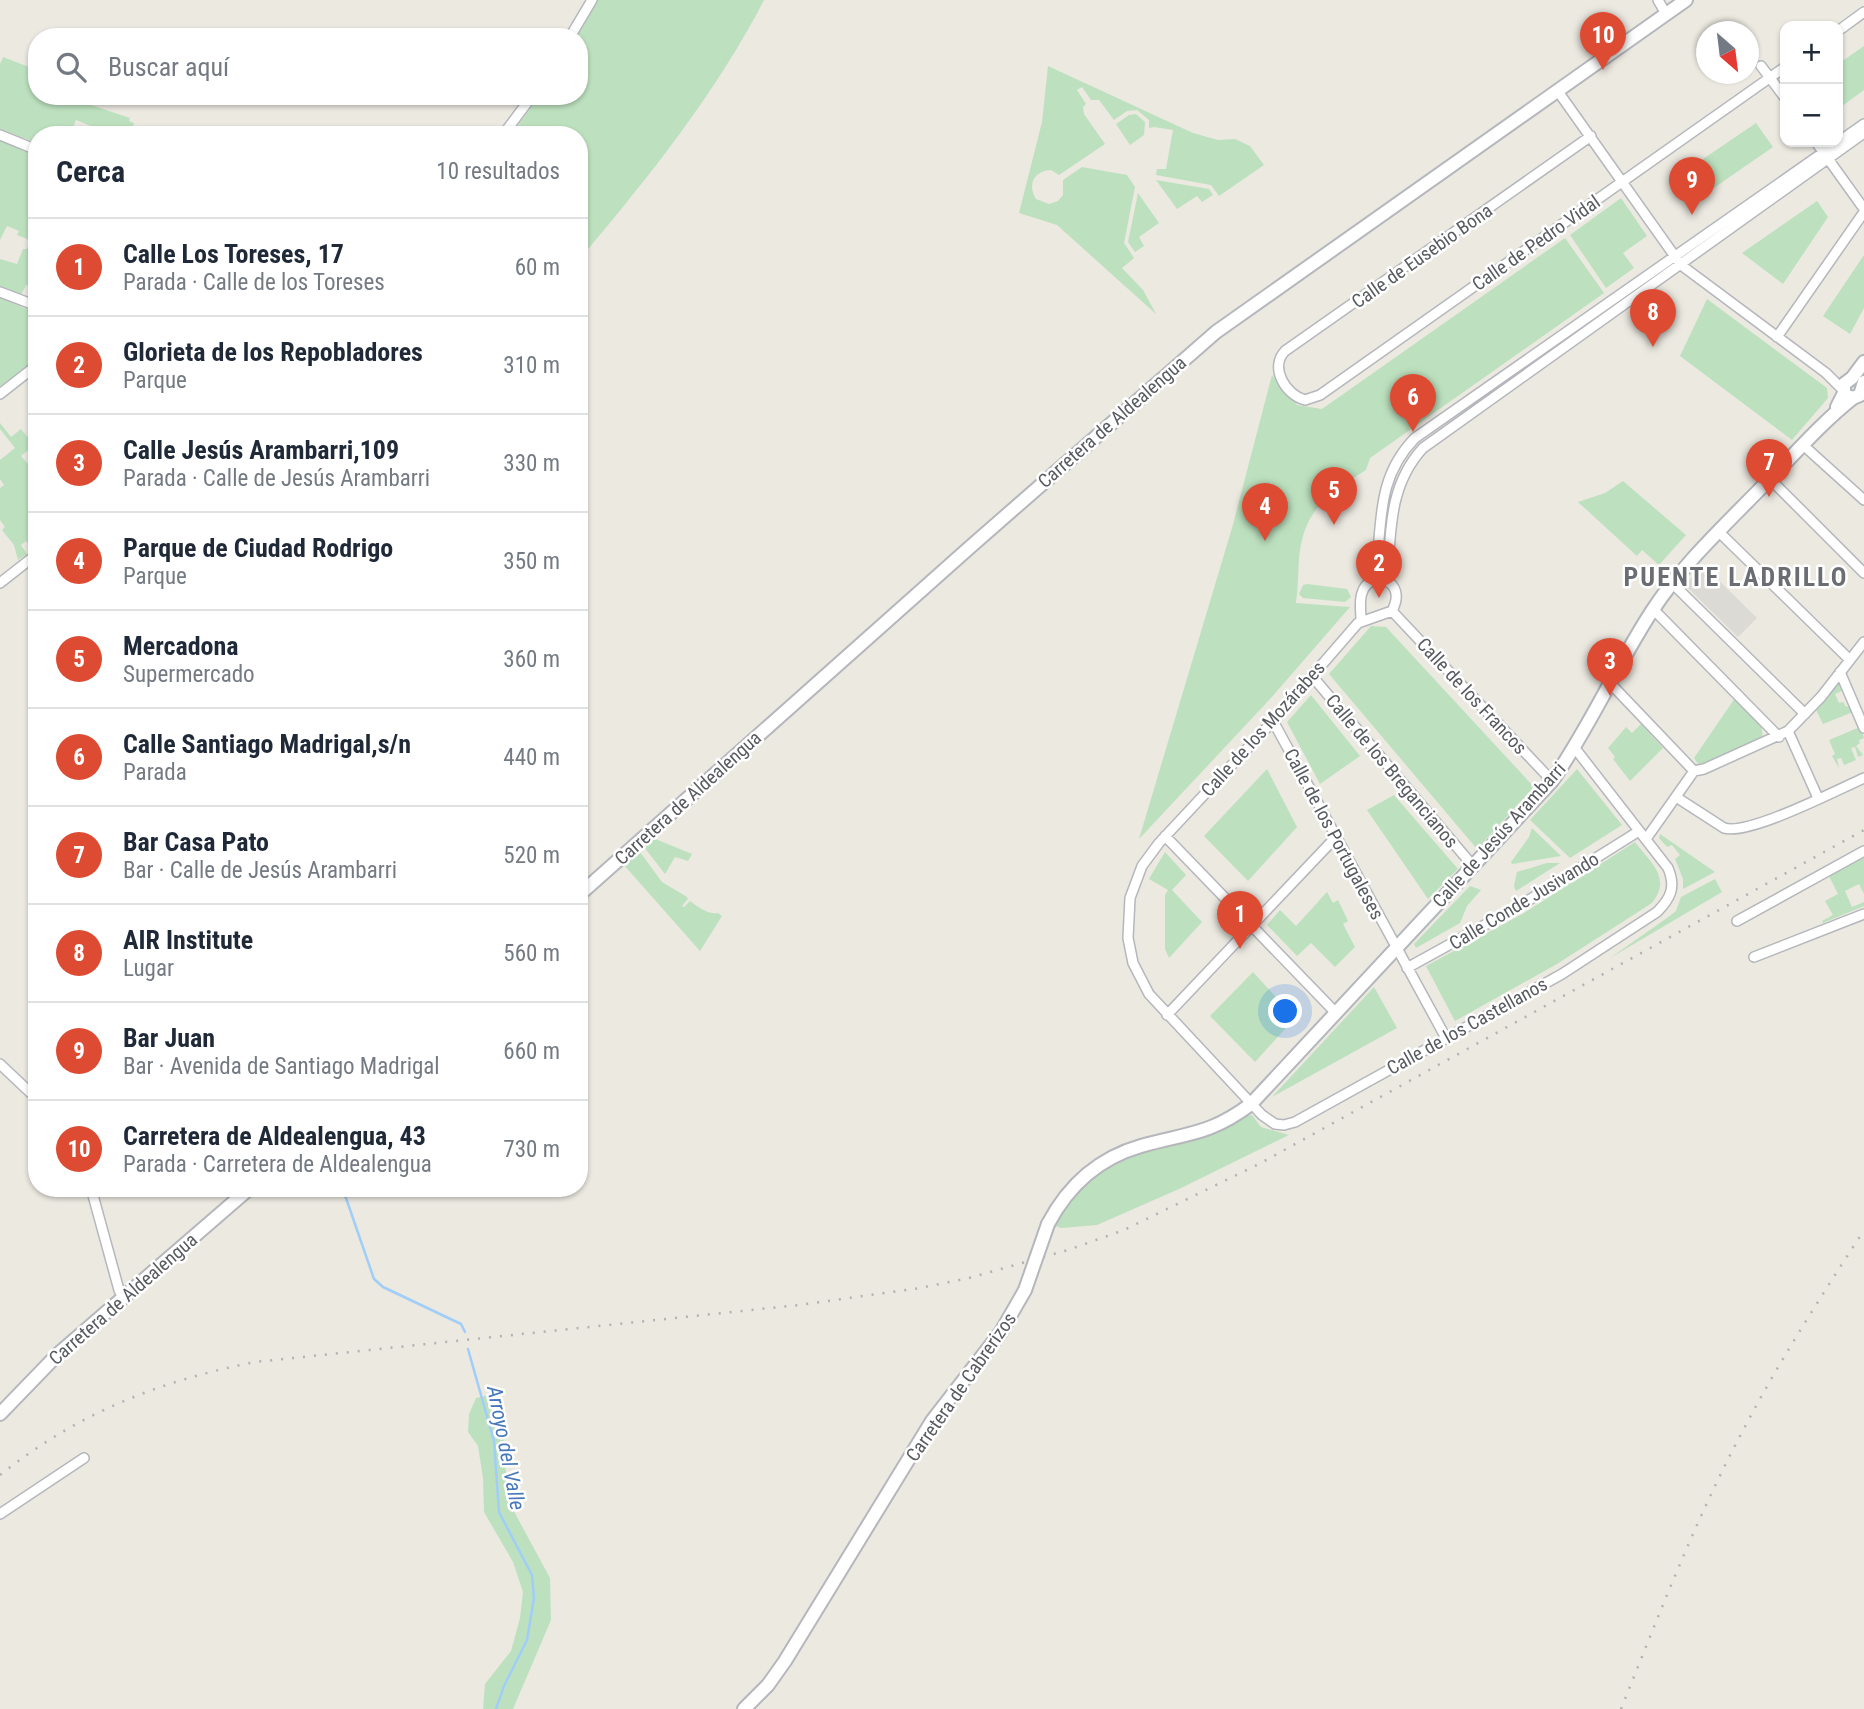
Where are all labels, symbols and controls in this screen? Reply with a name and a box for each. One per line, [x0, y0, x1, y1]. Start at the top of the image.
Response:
pin: 10 [1580, 12, 1626, 70]
north arrow [1696, 21, 1759, 84]
map controls [1780, 21, 1843, 147]
button: + [1780, 21, 1843, 84]
search box [28, 28, 588, 105]
icon: search [52, 48, 90, 86]
text: Buscar aquí [108, 52, 229, 82]
button: − [1780, 84, 1843, 147]
text: Cerca [56, 154, 125, 189]
pin: 9 [1669, 157, 1715, 215]
text: 10 resultados [436, 158, 560, 185]
street label: Calle de Pedro Vidal [1468, 190, 1604, 296]
street label: Calle de Eusebio Bona [1347, 199, 1497, 313]
text: Calle Los Toreses, 17 [123, 239, 344, 269]
text: 1 [73, 254, 85, 281]
text: 60 m [515, 254, 560, 281]
text: Parada · Calle de los Toreses [123, 269, 385, 296]
pin: 8 [1630, 289, 1676, 347]
text: Glorieta de los Repobladores [123, 337, 423, 367]
street label: Carretera de Aldealengua [1033, 351, 1191, 493]
text: 2 [73, 352, 85, 379]
text: 310 m [503, 352, 560, 379]
text: Parque [123, 367, 187, 394]
pin: 6 [1390, 374, 1436, 432]
text: Calle Jesús Arambarri,109 [123, 435, 399, 465]
pin: 7 [1746, 439, 1792, 497]
text: 3 [73, 450, 85, 477]
text: 330 m [503, 450, 560, 477]
text: Parada · Calle de Jesús Arambarri [123, 465, 430, 492]
pin: 5 [1311, 467, 1357, 525]
pin: 4 [1242, 483, 1288, 541]
text: Parque de Ciudad Rodrigo [123, 533, 393, 563]
pin: 2 [1356, 540, 1402, 598]
text: 4 [73, 548, 85, 575]
text: 350 m [503, 548, 560, 575]
district label: PUENTE LADRILLO [1624, 562, 1848, 592]
text: Parque [123, 563, 187, 590]
text: Mercadona [123, 631, 239, 661]
street label: Calle de los Francos [1412, 633, 1532, 759]
pin: 3 [1587, 638, 1633, 696]
text: 5 [73, 646, 85, 673]
text: 360 m [503, 646, 560, 673]
street label: Calle de los Mozárabes [1196, 657, 1330, 801]
text: Supermercado [123, 661, 255, 688]
street label: Calle de los Bregancianos [1321, 689, 1463, 853]
street label: Carretera de Aldealengua [610, 726, 766, 870]
text: Calle Santiago Madrigal,s/n [123, 729, 411, 759]
text: 6 [73, 744, 85, 771]
text: 440 m [503, 744, 560, 771]
street label: Calle de los Portugaleses [1279, 745, 1389, 923]
street label: Calle de Jesús Arambarri [1428, 758, 1570, 912]
text: Parada [123, 759, 187, 786]
text: Bar Casa Pato [123, 827, 269, 857]
text: 7 [73, 842, 85, 869]
text: 520 m [503, 842, 560, 869]
street label: Calle Conde Jusivando [1445, 847, 1603, 955]
text: Bar · Calle de Jesús Arambarri [123, 857, 397, 884]
pin: 1 [1217, 891, 1263, 949]
text: AIR Institute [123, 925, 253, 955]
text: 8 [73, 940, 85, 967]
text: 560 m [503, 940, 560, 967]
text: Lugar [123, 955, 174, 982]
street label: Calle de los Castellanos [1383, 972, 1551, 1080]
your location [1268, 994, 1302, 1028]
text: Bar Juan [123, 1023, 215, 1053]
text: 9 [73, 1038, 85, 1065]
text: 660 m [503, 1038, 560, 1065]
text: Bar · Avenida de Santiago Madrigal [123, 1053, 440, 1080]
text: Carretera de Aldealengua, 43 [123, 1121, 426, 1151]
text: 10 [67, 1136, 91, 1163]
text: 730 m [503, 1136, 560, 1163]
text: Parada · Carretera de Aldealengua [123, 1151, 432, 1178]
street label: Carretera de Aldealengua [44, 1228, 202, 1370]
street label: Carretera de Cabrerizos [901, 1308, 1021, 1466]
water label: Arroyo del Valle [482, 1383, 530, 1512]

